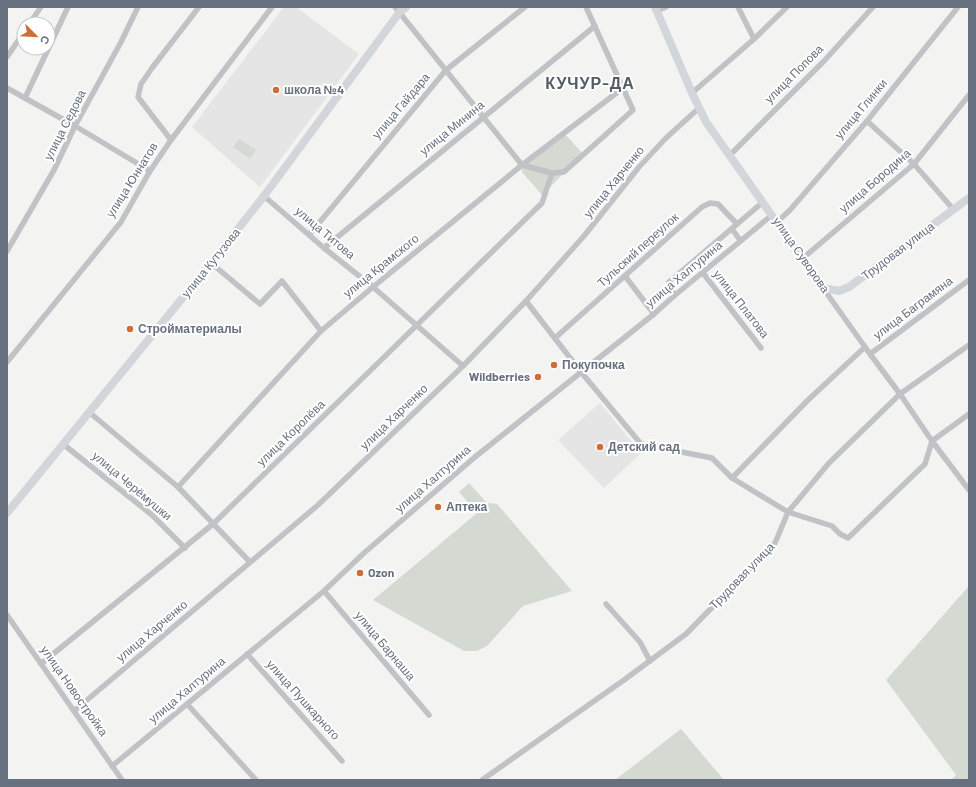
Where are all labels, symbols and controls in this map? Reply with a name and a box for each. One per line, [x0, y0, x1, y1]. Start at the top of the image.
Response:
north arrow [16, 16, 56, 56]
text: С [38, 34, 53, 47]
street label: улица Попова [761, 41, 826, 106]
street label: улица Гайдара [369, 69, 433, 142]
district label: КУЧУР-ДА [545, 73, 635, 92]
street label: улица Глинки [831, 76, 890, 142]
place label: школа №4 [284, 82, 344, 96]
marker: школа №4 [271, 85, 281, 95]
street label: улица Седова [40, 87, 89, 163]
street label: улица Минина [416, 97, 487, 158]
street label: улица Юннатов [103, 139, 161, 220]
street label: улица Харченко [580, 142, 647, 221]
street label: улица Бородина [836, 145, 914, 216]
street label: улица Титова [292, 203, 359, 262]
street label: Тульский переулок [594, 209, 682, 290]
street label: улица Суворова [770, 214, 833, 296]
street label: Трудовая улица [858, 218, 937, 283]
street label: улица Кутузова [178, 225, 243, 300]
street label: улица Крамского [340, 230, 422, 301]
street label: улица Халтурина [642, 237, 725, 310]
street label: улица Платова [710, 267, 773, 341]
street label: улица Баграмяна [870, 273, 956, 342]
place label: Стройматериалы [138, 321, 242, 336]
marker: Стройматериалы [125, 324, 135, 334]
place label: Покупочка [562, 357, 625, 372]
marker: Покупочка [549, 360, 559, 370]
place label: Wildberries [469, 369, 530, 383]
marker: Wildberries [533, 372, 543, 382]
street label: улица Харченко [357, 380, 431, 453]
street label: улица Королёва [254, 396, 328, 469]
place label: Детский сад [608, 439, 680, 454]
street label: улица Халтурина [392, 442, 474, 516]
marker: Детский сад [595, 442, 605, 452]
street label: улица Черёмушки [89, 448, 175, 523]
place label: Аптека [446, 499, 487, 513]
marker: Аптека [433, 502, 443, 512]
street label: Трудовая улица [706, 539, 778, 612]
place label: Ozon [368, 565, 394, 579]
marker: Ozon [355, 568, 365, 578]
street label: улица Харченко [113, 596, 190, 665]
street label: улица Барнаша [352, 608, 419, 684]
street label: улица Новостройка [37, 642, 112, 739]
street label: улица Халтурина [145, 653, 228, 726]
street label: улица Пушкарного [263, 657, 343, 743]

